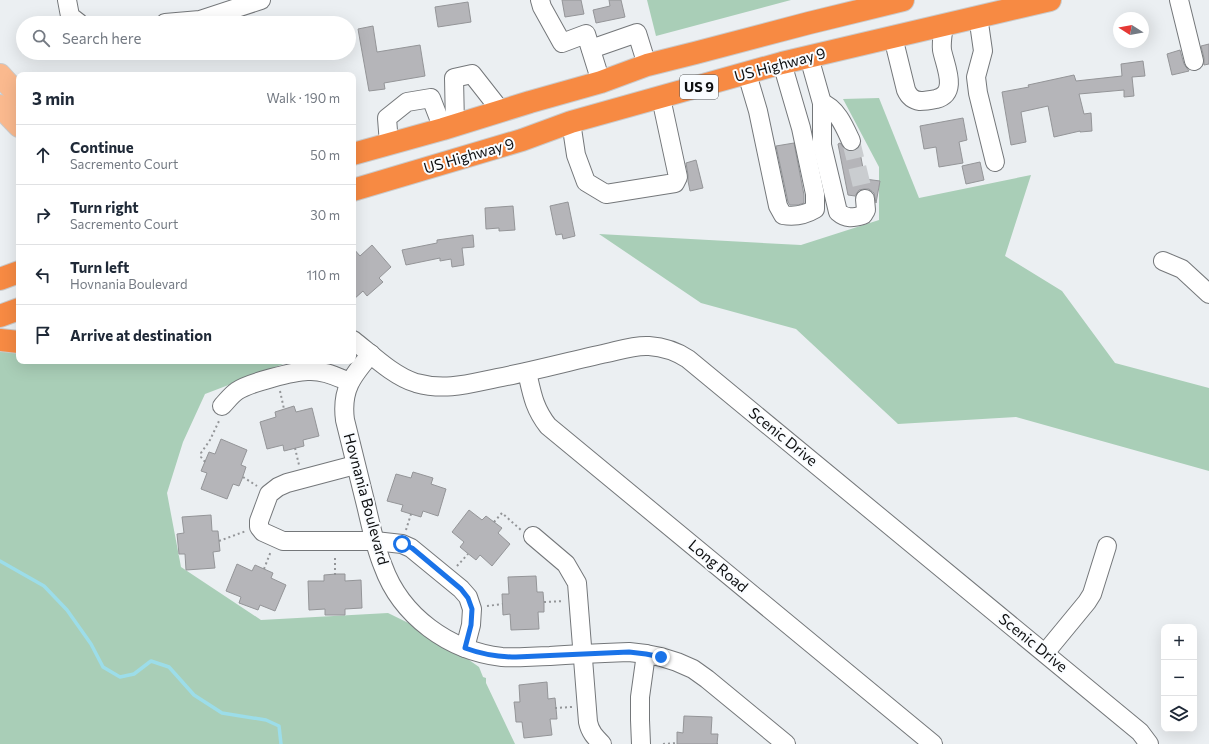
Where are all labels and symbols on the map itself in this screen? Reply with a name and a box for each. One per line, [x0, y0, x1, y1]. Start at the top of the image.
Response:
north arrow [1113, 12, 1149, 48]
street label: US Highway 9 [732, 43, 827, 85]
road number: US 9 [680, 75, 718, 99]
street label: US Highway 9 [421, 133, 516, 177]
street label: Scenic Drive [746, 403, 822, 469]
street label: Hovnania Boulevard [341, 431, 393, 567]
route start [393, 535, 411, 553]
street label: Long Road [685, 535, 752, 595]
street label: Scenic Drive [996, 609, 1072, 675]
route end [652, 648, 670, 666]

